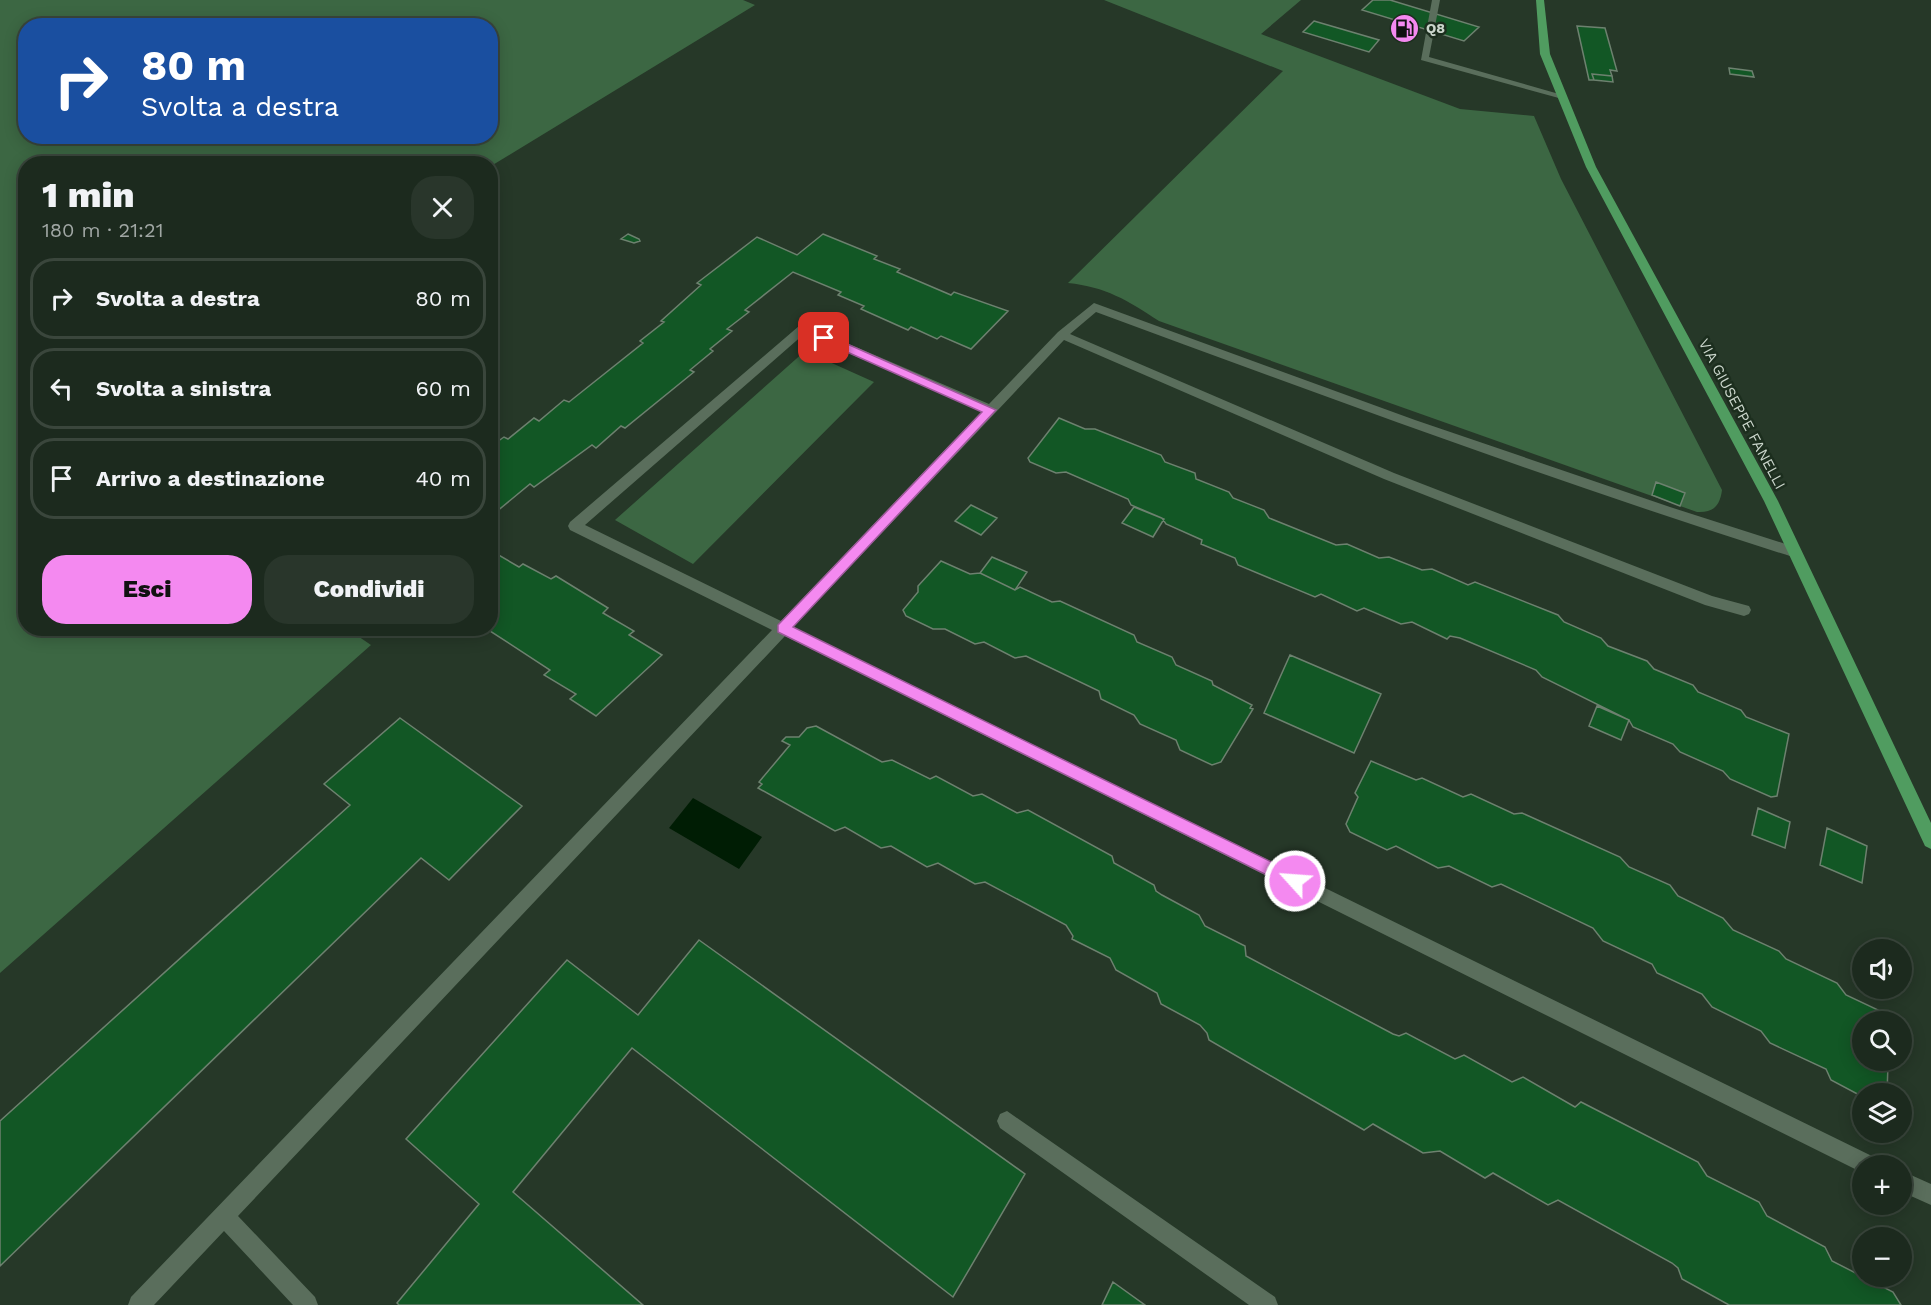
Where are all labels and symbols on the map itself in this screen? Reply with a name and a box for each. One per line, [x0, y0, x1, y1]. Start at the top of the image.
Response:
fuel station icon: Q8 [1389, 12, 1421, 44]
place label: Q8 [1426, 20, 1445, 36]
pin [798, 312, 849, 363]
street label: VIA GIUSEPPE FANELLI [1695, 336, 1789, 492]
position arrow [1263, 849, 1327, 913]

